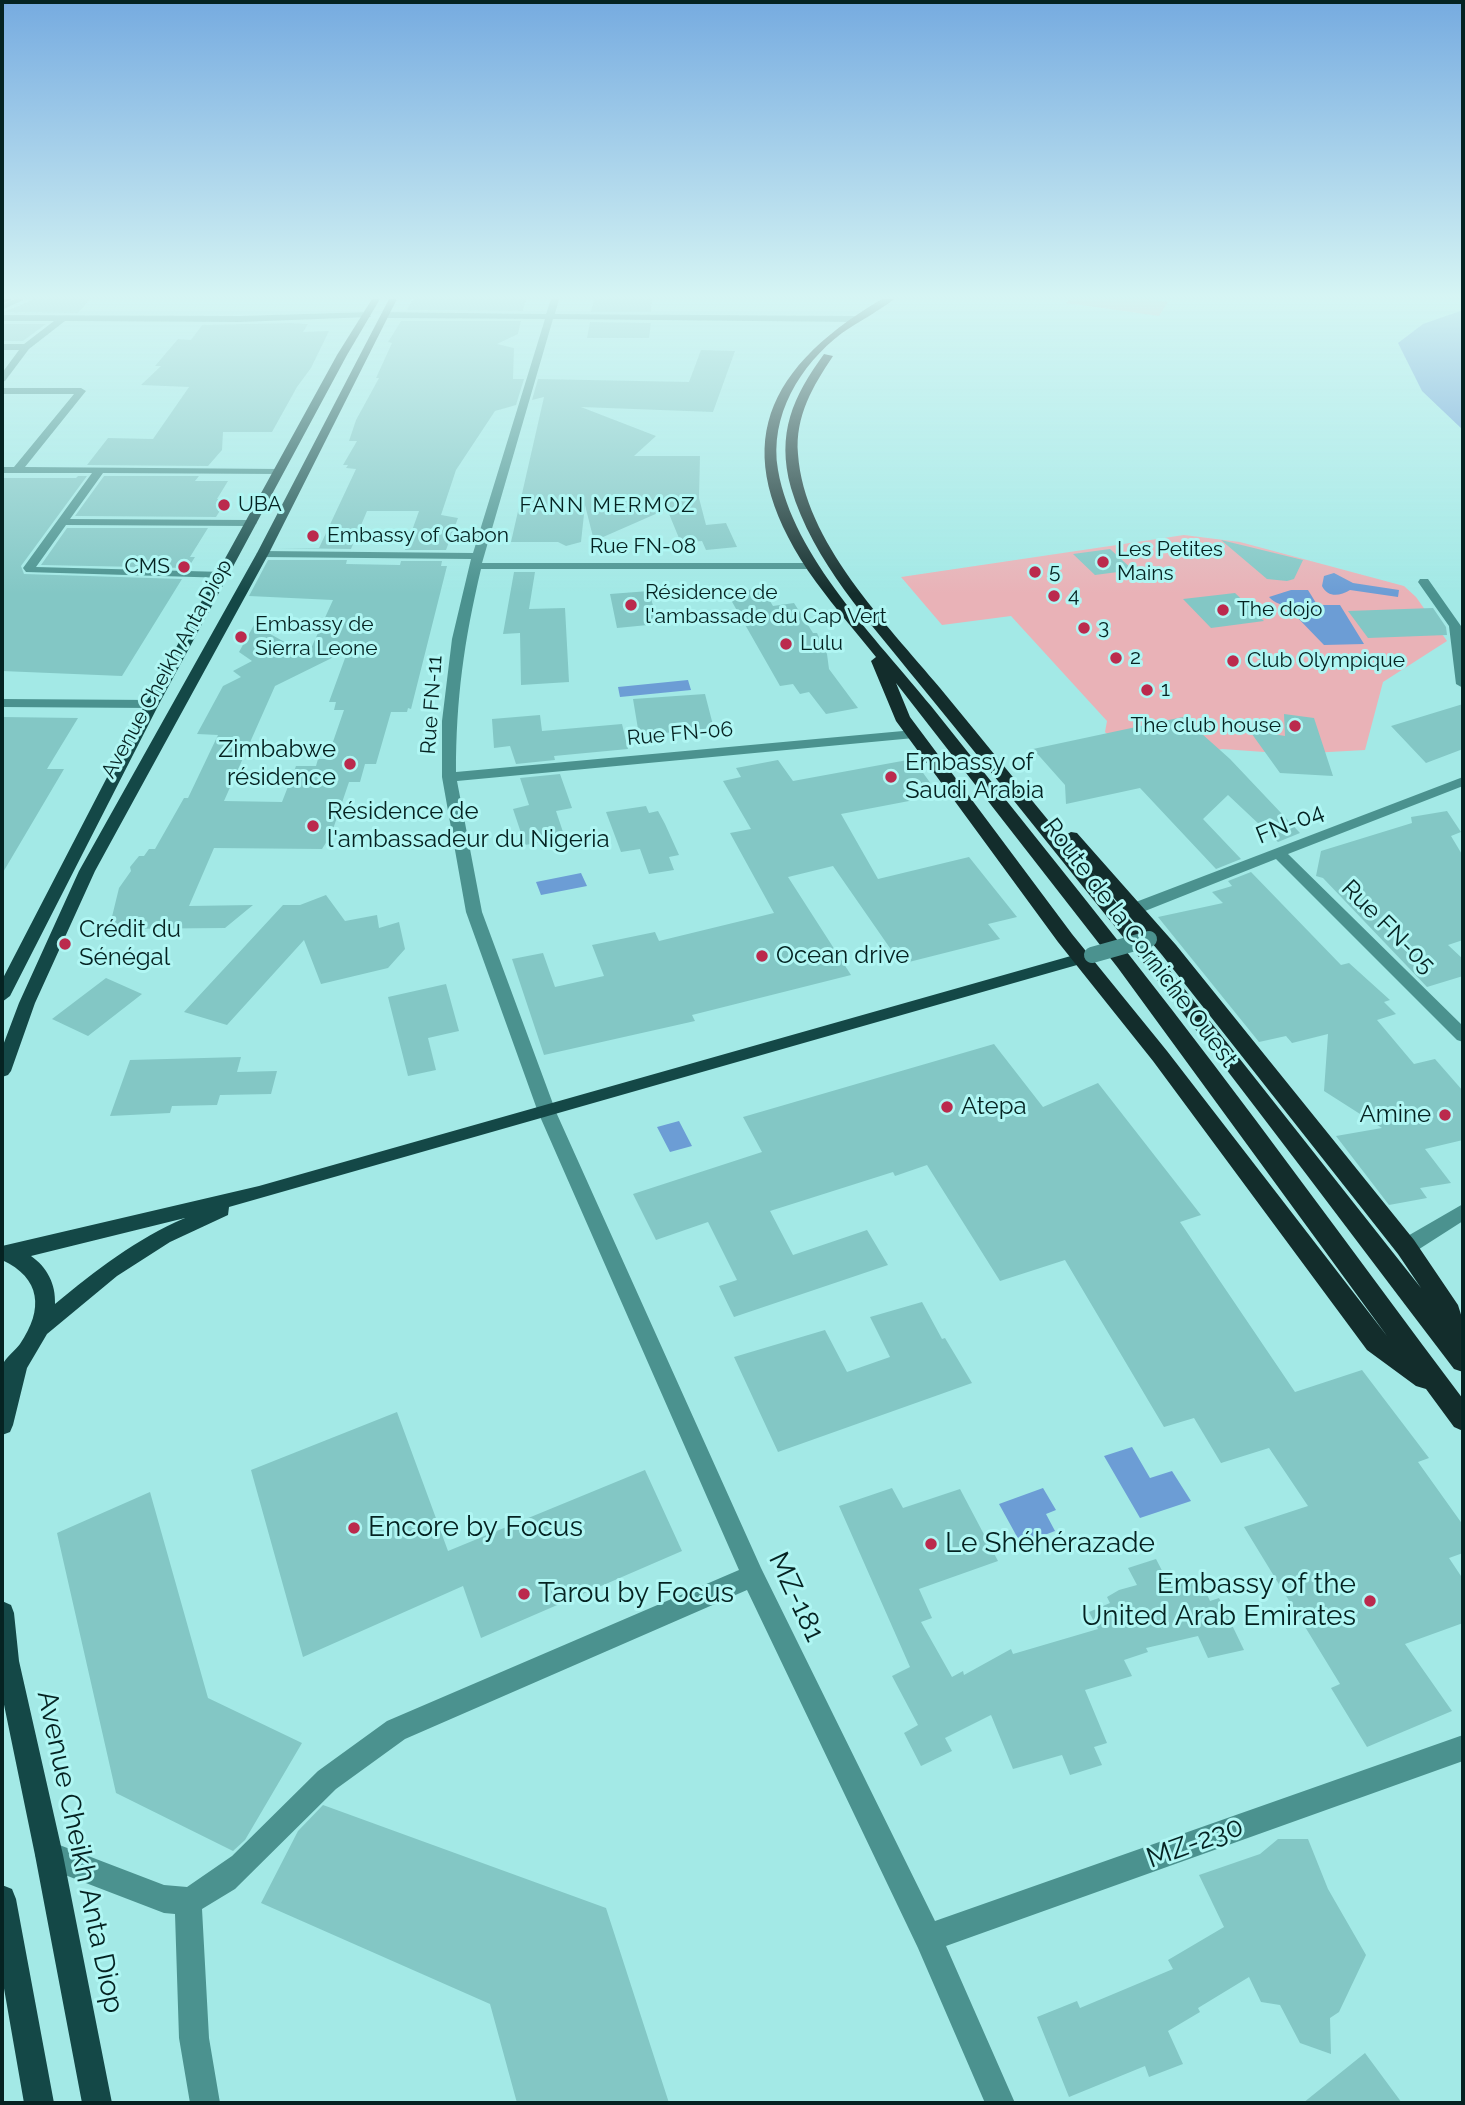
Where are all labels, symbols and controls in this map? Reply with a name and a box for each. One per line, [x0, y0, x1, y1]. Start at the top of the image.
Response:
place label: UBA [238, 492, 282, 518]
district label: FANN MERMOZ [521, 493, 695, 519]
marker: UBA [216, 497, 232, 513]
place label: Embassy of Gabon [327, 523, 509, 549]
marker: Embassy of Gabon [305, 528, 321, 544]
street label: Rue FN-08 [590, 534, 696, 560]
place label: Les Petites Mains [1117, 537, 1223, 587]
place label: CMS [124, 554, 170, 580]
marker: Les Petites Mains [1095, 554, 1111, 570]
street label: Avenue Cheikh Anta Diop [96, 555, 238, 783]
marker: CMS [176, 559, 192, 575]
place label: 5 [1049, 559, 1060, 585]
marker: 5 [1027, 564, 1043, 580]
place label: Résidence de l'ambassade du Cap Vert [645, 580, 887, 630]
place label: 4 [1068, 583, 1079, 609]
marker: 4 [1046, 588, 1062, 604]
marker: Résidence de l'ambassade du Cap Vert [623, 597, 639, 613]
place label: The dojo [1237, 597, 1323, 623]
marker: The dojo [1215, 602, 1231, 618]
place label: Embassy de Sierra Leone [255, 612, 378, 662]
place label: 3 [1098, 615, 1109, 641]
marker: 3 [1076, 620, 1092, 636]
marker: Embassy de Sierra Leone [233, 629, 249, 645]
place label: Lulu [800, 631, 843, 657]
marker: Lulu [778, 636, 794, 652]
place label: 2 [1130, 645, 1141, 671]
place label: Club Olympique [1247, 648, 1405, 674]
marker: 2 [1108, 650, 1124, 666]
marker: Club Olympique [1225, 653, 1241, 669]
street label: Rue FN-11 [416, 655, 448, 755]
place label: 1 [1161, 677, 1170, 703]
marker: 1 [1139, 682, 1155, 698]
place label: The club house [1131, 713, 1281, 739]
street label: Rue FN-06 [626, 717, 734, 751]
marker: The club house [1287, 718, 1303, 734]
place label: Zimbabwe résidence [218, 736, 336, 792]
place label: Embassy of Saudi Arabia [905, 749, 1044, 805]
marker: Zimbabwe résidence [342, 756, 358, 772]
marker: Embassy of Saudi Arabia [883, 769, 899, 785]
street label: FN-04 [1252, 797, 1328, 851]
place label: Résidence de l'ambassadeur du Nigeria [327, 798, 610, 854]
street label: Route de la Corniche Ouest [1037, 813, 1243, 1073]
marker: Résidence de l'ambassadeur du Nigeria [305, 818, 321, 834]
street label: Rue FN-05 [1335, 874, 1441, 980]
place label: Crédit du Sénégal [79, 916, 181, 972]
marker: Crédit du Sénégal [57, 936, 73, 952]
place label: Ocean drive [776, 942, 909, 970]
marker: Ocean drive [754, 948, 770, 964]
place label: Atepa [961, 1093, 1027, 1121]
marker: Atepa [939, 1099, 955, 1115]
place label: Amine [1359, 1101, 1431, 1129]
marker: Amine [1437, 1107, 1453, 1123]
place label: Encore by Focus [368, 1511, 583, 1545]
marker: Encore by Focus [346, 1520, 362, 1536]
place label: Le Shéhérazade [945, 1527, 1155, 1561]
marker: Le Shéhérazade [923, 1536, 939, 1552]
street label: MZ-181 [761, 1547, 831, 1647]
place label: Embassy of the United Arab Emirates [1081, 1568, 1356, 1634]
place label: Tarou by Focus [538, 1577, 734, 1611]
marker: Tarou by Focus [516, 1586, 532, 1602]
marker: Embassy of the United Arab Emirates [1362, 1593, 1378, 1609]
street label: Avenue Cheikh Anta Diop [29, 1688, 131, 2016]
street label: MZ-230 [1142, 1810, 1248, 1876]

